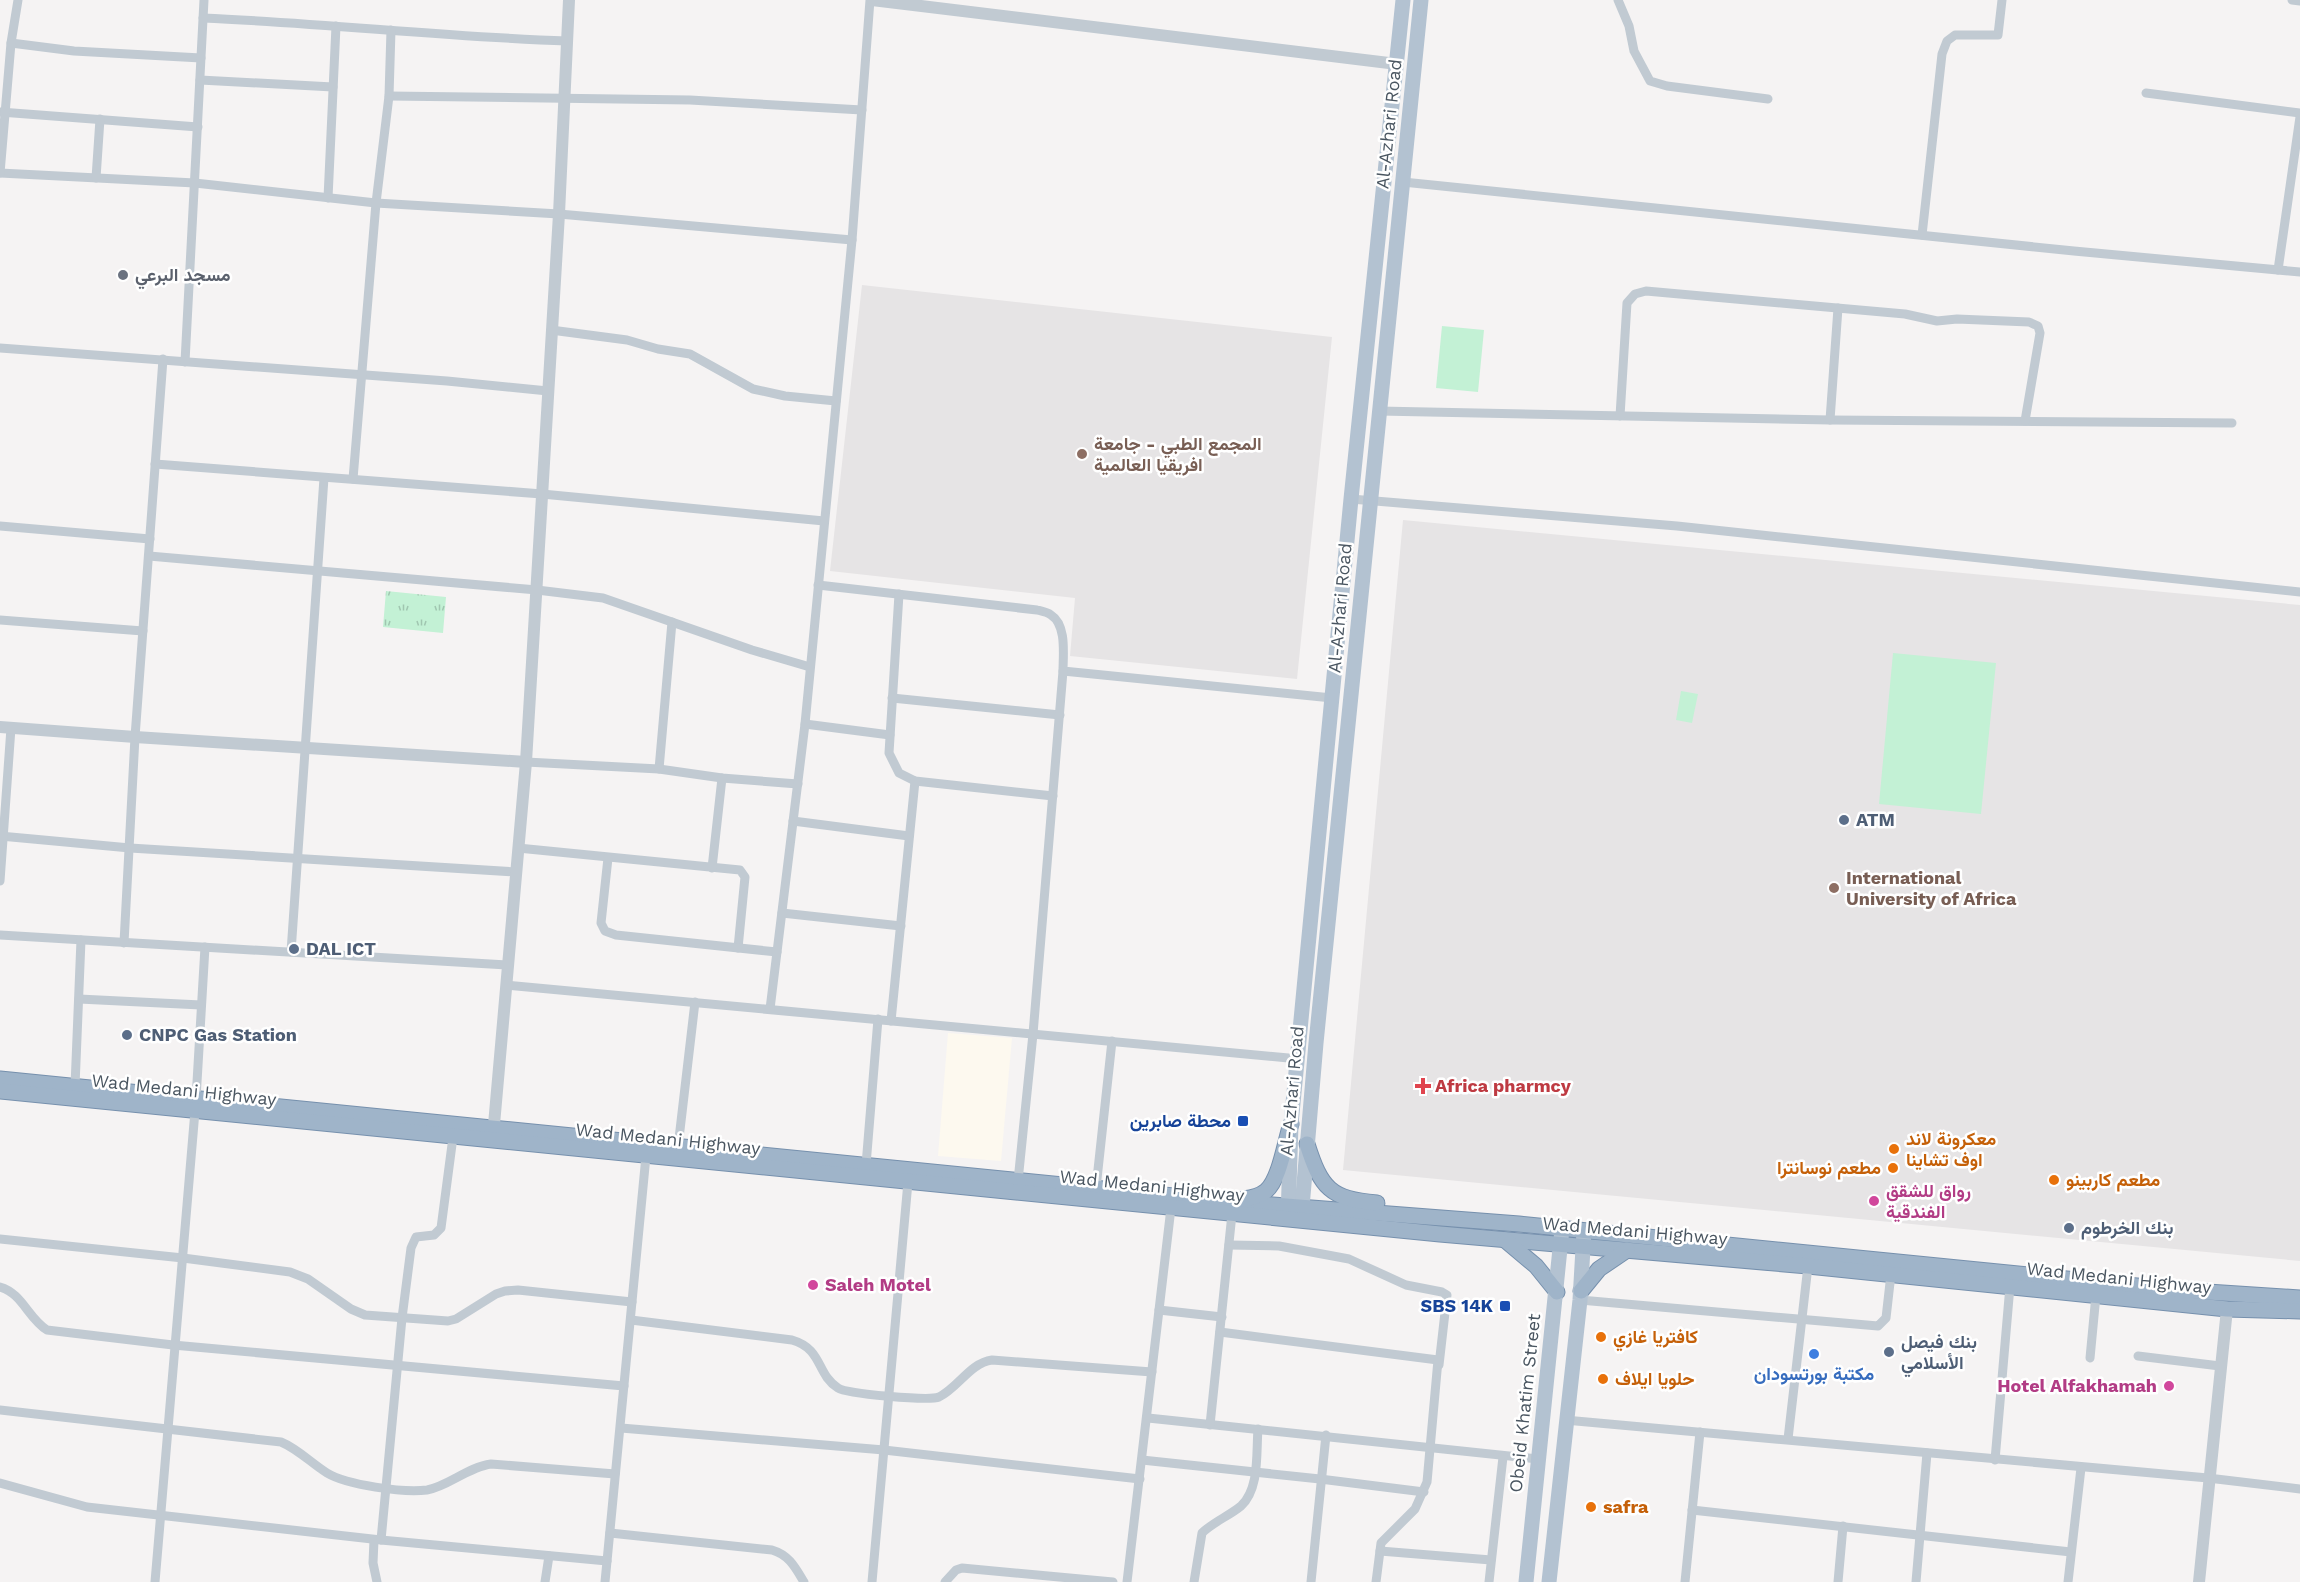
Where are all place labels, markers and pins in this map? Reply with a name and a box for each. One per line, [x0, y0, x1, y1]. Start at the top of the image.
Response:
place label: مسجد البرعي [135, 264, 231, 290]
marker: مسجد البرعي [116, 268, 130, 282]
place label: المجمع الطبي - جامعة افريقيا العالمية [1094, 433, 1262, 476]
marker: المجمع الطبي - جامعة افريقيا العالمية [1075, 447, 1089, 461]
place label: ATM [1856, 809, 1895, 830]
marker: ATM [1837, 813, 1851, 827]
place label: International University of Africa [1846, 867, 2017, 909]
marker: International University of Africa [1827, 881, 1841, 895]
place label: DAL ICT [306, 938, 376, 959]
marker: DAL ICT [287, 942, 301, 956]
place label: CNPC Gas Station [139, 1024, 297, 1045]
marker: CNPC Gas Station [120, 1028, 134, 1042]
place label: Africa pharmcy [1435, 1075, 1572, 1096]
marker: Africa pharmcy [1416, 1079, 1430, 1093]
place label: محطة صابرين [1130, 1110, 1231, 1132]
marker: محطة صابرين [1236, 1114, 1250, 1128]
place label: معكرونة لاند اوف تشاينا [1906, 1128, 1996, 1171]
marker: معكرونة لاند اوف تشاينا [1887, 1142, 1901, 1156]
place label: مطعم نوسانترا [1777, 1157, 1881, 1180]
marker: مطعم نوسانترا [1886, 1161, 1900, 1175]
place label: مطعم كاربينو [2066, 1169, 2161, 1192]
marker: مطعم كاربينو [2047, 1173, 2061, 1187]
place label: رواق للشقق الفندقية [1886, 1180, 1971, 1223]
marker: رواق للشقق الفندقية [1867, 1194, 1881, 1208]
place label: بنك الخرطوم [2081, 1217, 2173, 1240]
marker: بنك الخرطوم [2062, 1221, 2076, 1235]
place label: Saleh Motel [825, 1274, 931, 1295]
marker: Saleh Motel [806, 1278, 820, 1292]
place label: SBS 14K [1421, 1295, 1494, 1316]
marker: SBS 14K [1498, 1299, 1512, 1313]
place label: كافتريا غازي [1613, 1326, 1698, 1352]
marker: كافتريا غازي [1594, 1330, 1608, 1344]
place label: بنك فيصل الأسلامي [1901, 1331, 1977, 1378]
marker: بنك فيصل الأسلامي [1882, 1345, 1896, 1359]
marker: مكتبة بورتسودان [1807, 1347, 1821, 1361]
place label: مكتبة بورتسودان [1754, 1363, 1874, 1385]
place label: حلويا ايلاف [1615, 1368, 1694, 1390]
marker: حلويا ايلاف [1596, 1372, 1610, 1386]
place label: Hotel Alfakhamah [1997, 1375, 2157, 1396]
marker: Hotel Alfakhamah [2162, 1379, 2176, 1393]
place label: safra [1603, 1496, 1649, 1517]
marker: safra [1584, 1500, 1598, 1514]

